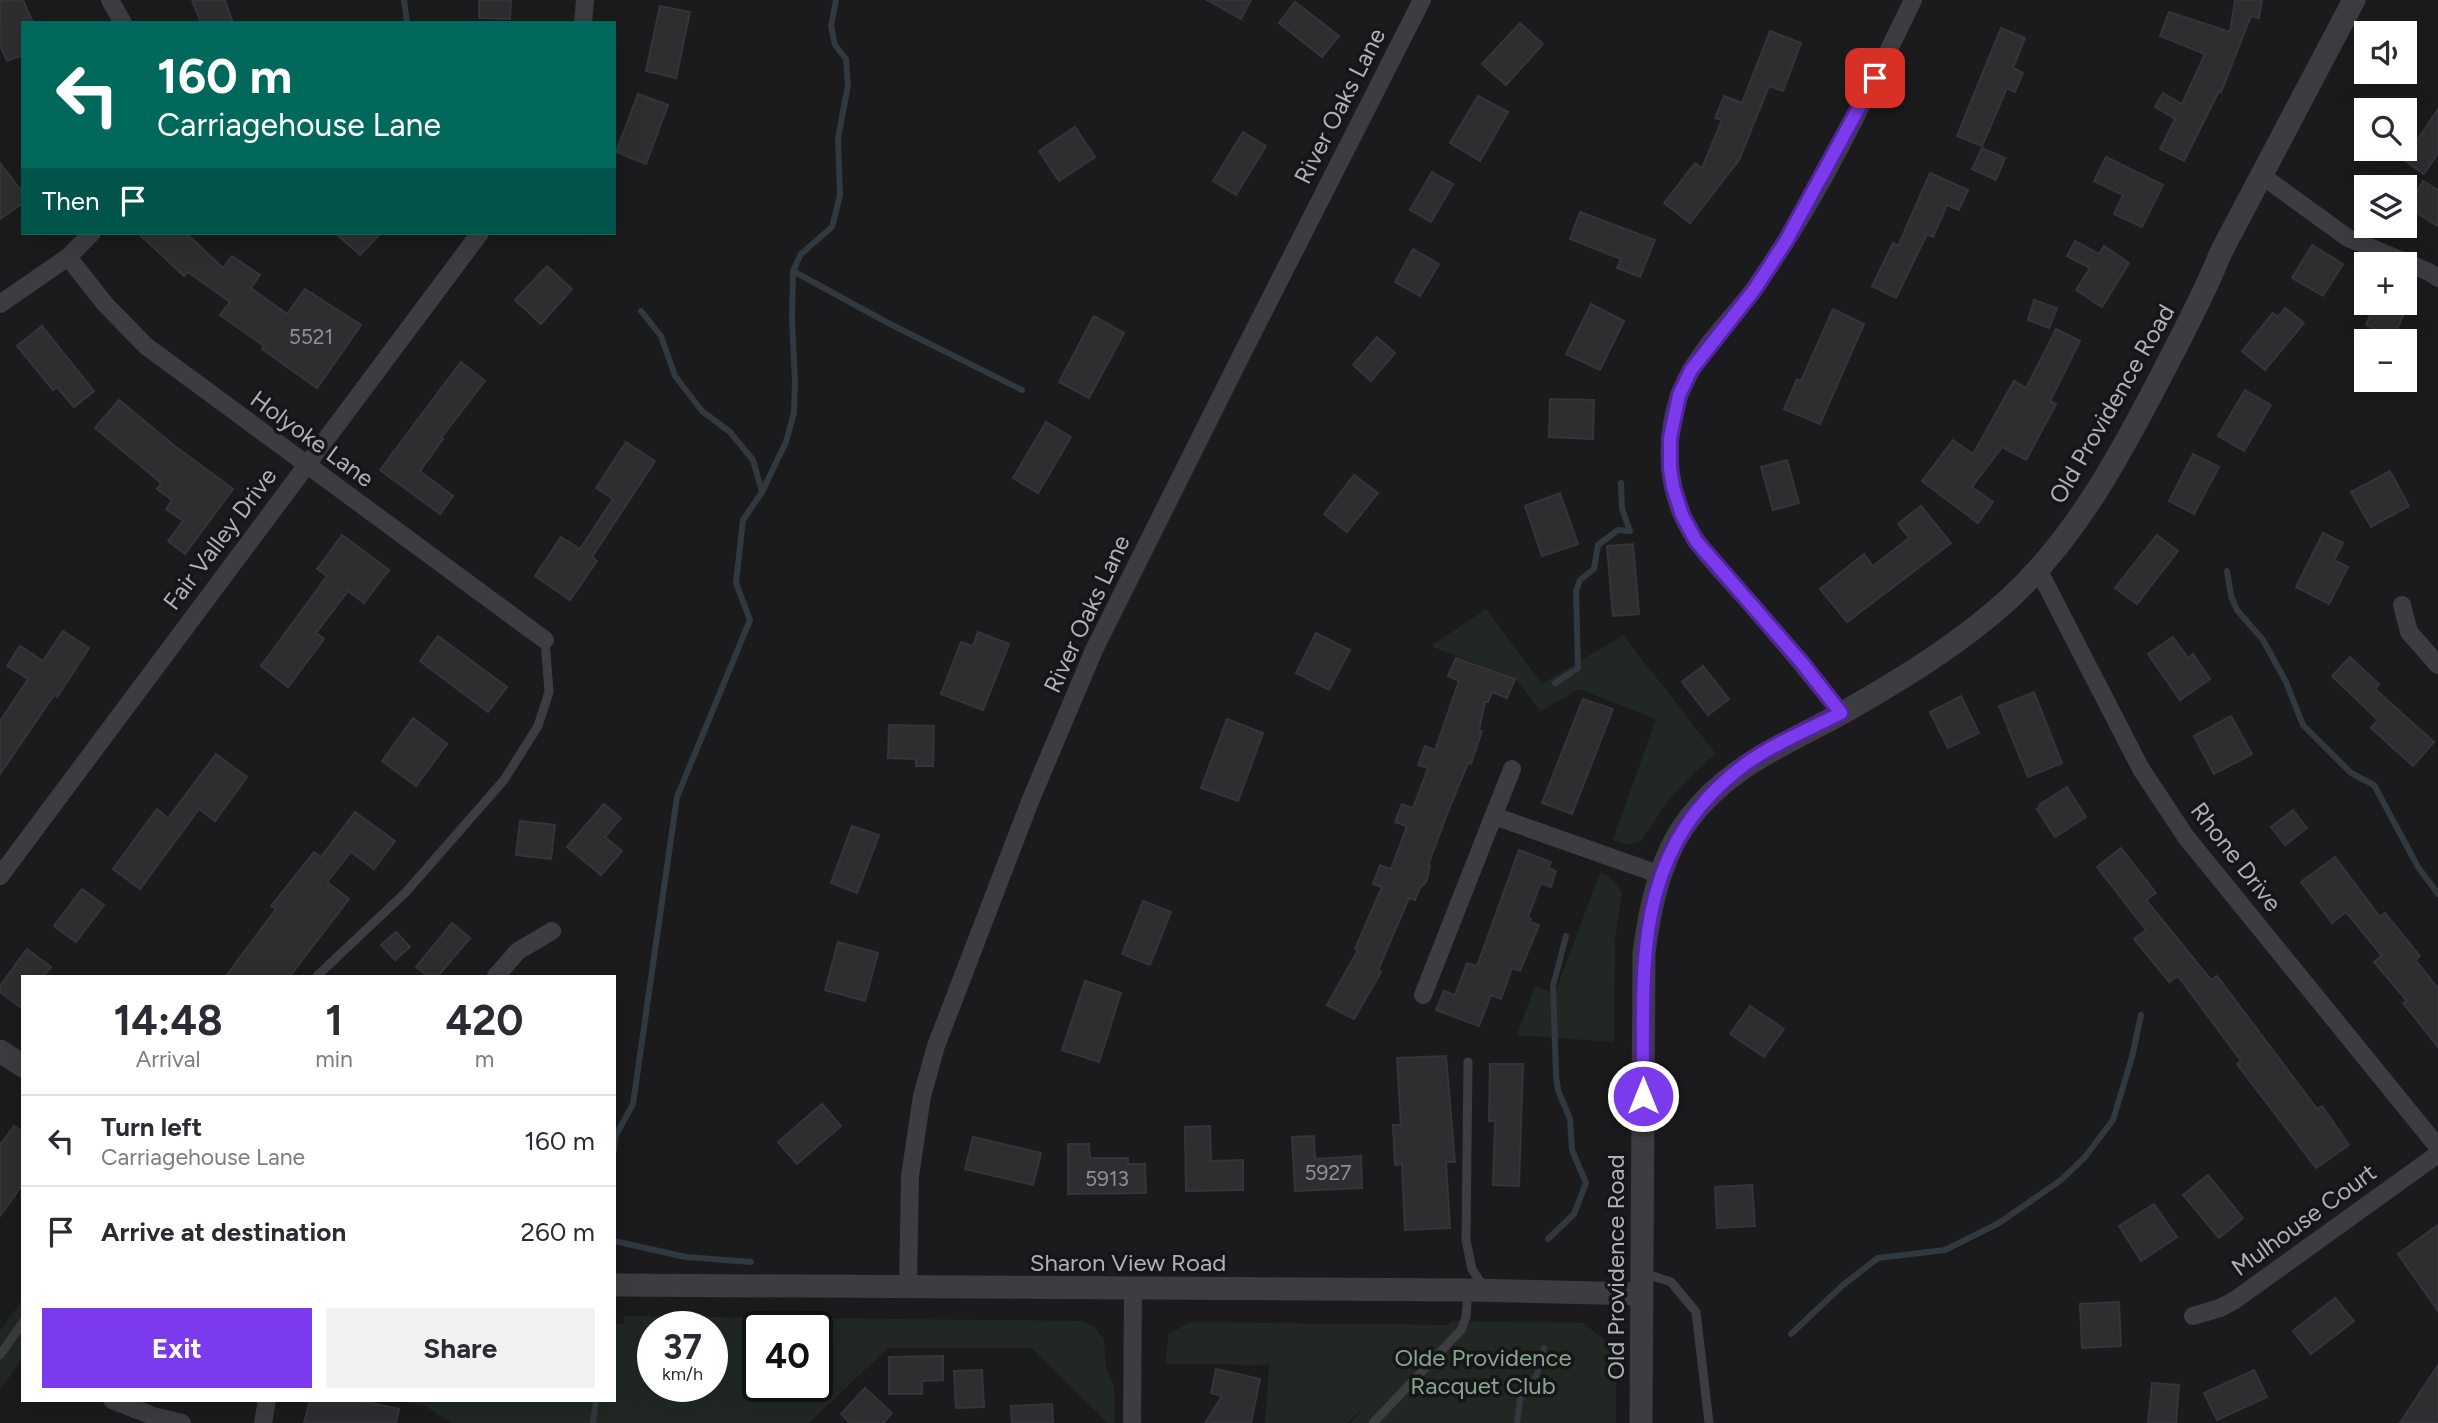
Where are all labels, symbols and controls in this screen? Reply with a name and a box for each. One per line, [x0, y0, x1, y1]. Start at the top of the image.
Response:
map controls [2354, 21, 2417, 392]
button: sound [2354, 21, 2417, 84]
street label: River Oaks Lane [1288, 23, 1391, 188]
text: 160 m [157, 46, 292, 105]
pin [1845, 48, 1905, 108]
icon: left [42, 49, 133, 140]
icon: arrive [1856, 59, 1894, 97]
button: search [2354, 98, 2417, 161]
text: Carriagehouse Lane [157, 106, 441, 144]
button: layers [2354, 175, 2417, 238]
icon: arrive [114, 182, 152, 220]
text: Then [42, 185, 100, 217]
button: + [2354, 252, 2417, 315]
street label: Old Providence Road [2043, 299, 2180, 509]
house number: 5521 [289, 324, 333, 349]
button: − [2354, 329, 2417, 392]
street label: Holyoke Lane [245, 384, 380, 493]
street label: Fair Valley Drive [157, 462, 282, 615]
street label: River Oaks Lane [1037, 530, 1136, 697]
street label: Rhone Drive [2185, 796, 2288, 917]
text: 14:48 [113, 995, 223, 1046]
text: 1 [325, 995, 343, 1046]
text: 420 [445, 995, 524, 1046]
text: Arrival [136, 1045, 201, 1073]
text: min [315, 1045, 353, 1073]
text: m [475, 1045, 494, 1073]
position arrow [1606, 1059, 1680, 1133]
text: Turn left [101, 1111, 202, 1143]
icon: left [42, 1122, 80, 1160]
text: 160 m [524, 1125, 595, 1157]
text: Carriagehouse Lane [101, 1143, 305, 1171]
street label: Old Providence Road [1601, 1154, 1630, 1380]
street label: Mulhouse Court [2226, 1157, 2382, 1282]
house number: 5927 [1305, 1160, 1351, 1185]
house number: 5913 [1085, 1166, 1129, 1191]
icon: arrive [42, 1213, 80, 1251]
text: Arrive at destination [101, 1216, 346, 1248]
text: 260 m [521, 1216, 595, 1248]
street label: Sharon View Road [1030, 1248, 1226, 1277]
button: Exit [42, 1308, 312, 1388]
button: Share [326, 1308, 595, 1388]
speed limit sign: 40 [742, 1311, 833, 1402]
text: 37 [663, 1326, 702, 1368]
park label: Olde Providence Racquet Club [1394, 1343, 1572, 1400]
text: km/h [662, 1363, 703, 1385]

